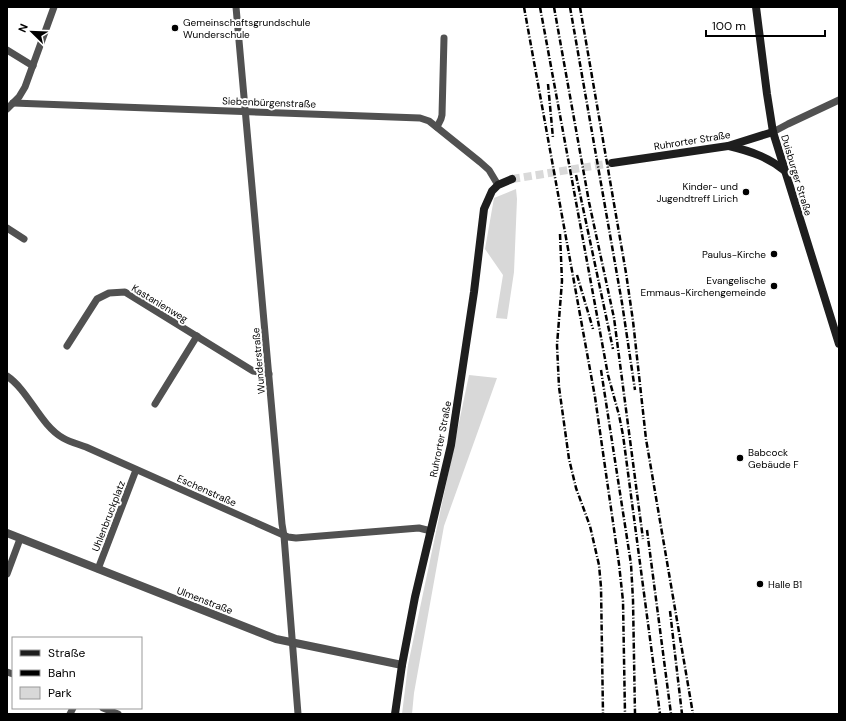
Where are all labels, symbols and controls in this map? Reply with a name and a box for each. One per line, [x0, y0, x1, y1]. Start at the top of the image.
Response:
north arrow [12, 12, 52, 52]
scale bar [706, 12, 825, 38]
place label: Gemeinschaftsgrundschule Wunderschule [183, 16, 311, 41]
text: 100 m [712, 18, 746, 34]
text: N [15, 22, 31, 35]
marker: Gemeinschaftsgrundschule Wunderschule [170, 23, 180, 33]
street label: Siebenbürgenstraße [222, 94, 316, 111]
street label: Ruhrorter Straße [653, 128, 732, 153]
street label: Duisburger Straße [778, 133, 815, 218]
place label: Kinder- und Jugendtreff Lirich [656, 180, 738, 205]
marker: Kinder- und Jugendtreff Lirich [741, 187, 751, 197]
place label: Paulus-Kirche [702, 248, 766, 261]
marker: Paulus-Kirche [769, 249, 779, 259]
place label: Evangelische Emmaus-Kirchengemeinde [641, 274, 766, 299]
marker: Evangelische Emmaus-Kirchengemeinde [769, 281, 779, 291]
street label: Kastanienweg [129, 282, 191, 326]
street label: Wunderstraße [249, 327, 268, 395]
street label: Ruhrorter Straße [427, 400, 454, 478]
place label: Babcock Gebäude F [748, 446, 799, 471]
marker: Babcock Gebäude F [735, 453, 745, 463]
street label: Eschenstraße [175, 472, 239, 509]
street label: Uhlenbruckplatz [89, 479, 128, 553]
place label: Halle B1 [768, 578, 802, 591]
marker: Halle B1 [755, 579, 765, 589]
street label: Ulmenstraße [175, 584, 235, 617]
legend [12, 637, 142, 709]
text: Straße [48, 645, 85, 661]
text: Bahn [48, 665, 76, 681]
text: Park [48, 685, 72, 701]

